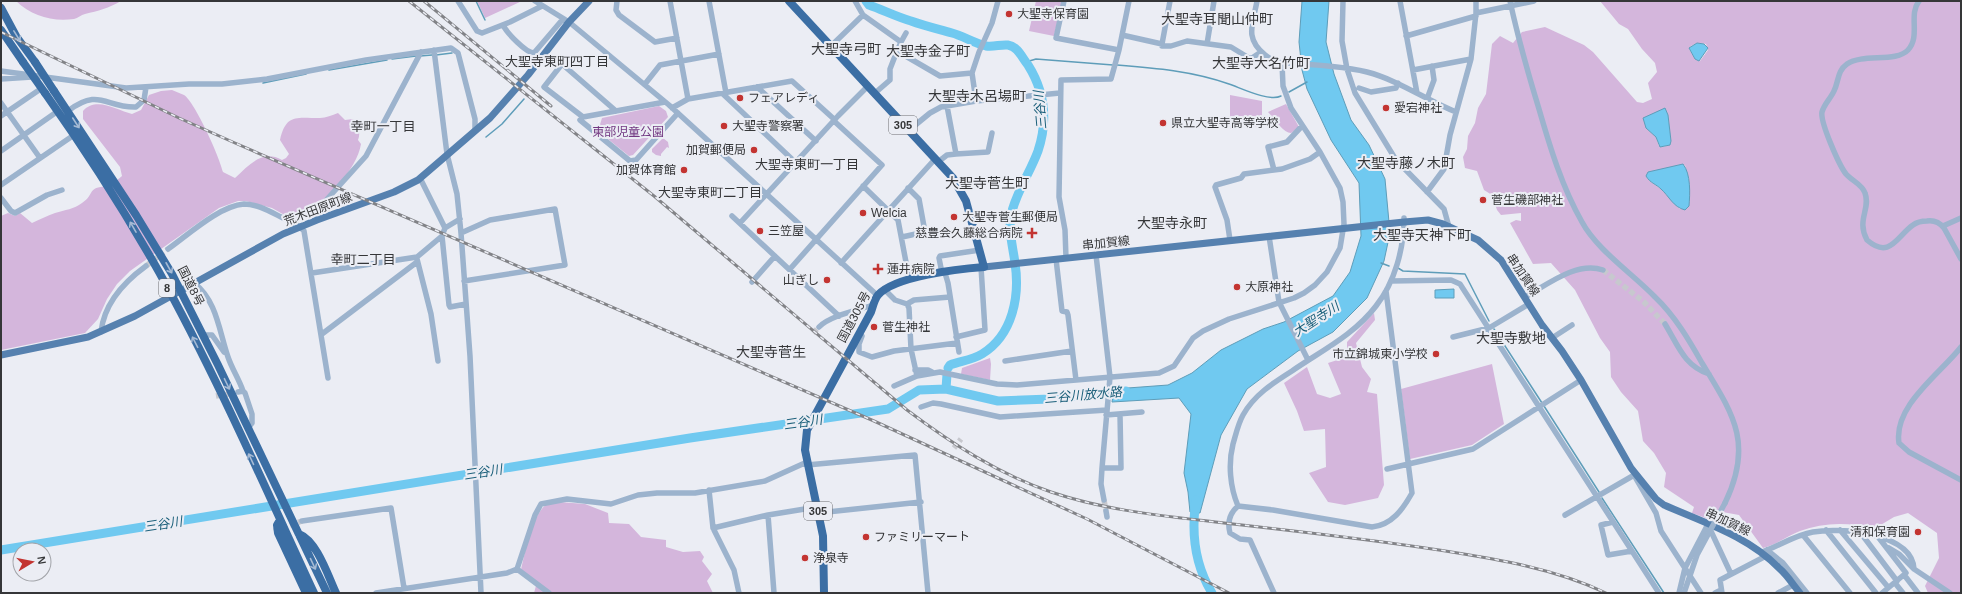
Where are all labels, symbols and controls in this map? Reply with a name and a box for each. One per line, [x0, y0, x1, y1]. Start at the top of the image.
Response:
place label: 大聖寺保育園 [1017, 7, 1089, 21]
marker: 大聖寺保育園 [1004, 9, 1014, 19]
district label: 大聖寺耳聞山仲町 [1161, 11, 1273, 27]
one-way arrow [13, 30, 21, 42]
district label: 大聖寺弓町 [811, 41, 881, 57]
district label: 大聖寺金子町 [886, 43, 970, 59]
district label: 大聖寺東町四丁目 [505, 54, 609, 69]
district label: 大聖寺大名竹町 [1212, 55, 1310, 71]
district label: 大聖寺木呂場町 [928, 88, 1026, 104]
water label: 三谷川 [1031, 88, 1049, 130]
place label: フェアレディ [748, 91, 819, 105]
marker: フェアレディ [735, 93, 745, 103]
place label: 愛宕神社 [1394, 101, 1442, 115]
marker: 愛宕神社 [1381, 103, 1391, 113]
road number: 305 [889, 116, 917, 134]
place label: 県立大聖寺高等学校 [1171, 116, 1279, 130]
one-way arrow [72, 118, 80, 129]
marker: 県立大聖寺高等学校 [1158, 118, 1168, 128]
district label: 幸町一丁目 [350, 119, 416, 134]
place label: 大聖寺警察署 [732, 119, 804, 133]
marker: 大聖寺警察署 [719, 121, 729, 131]
park label: 東部児童公園 [592, 125, 664, 139]
place label: 加賀郵便局 [686, 143, 746, 157]
marker: 加賀郵便局 [749, 145, 759, 155]
district label: 大聖寺藤ノ木町 [1357, 155, 1455, 171]
district label: 大聖寺東町一丁目 [755, 157, 859, 172]
place label: 加賀体育館 [616, 163, 676, 177]
marker: 加賀体育館 [679, 165, 689, 175]
district label: 大聖寺菅生町 [945, 175, 1029, 191]
district label: 大聖寺東町二丁目 [658, 185, 762, 200]
street label: 荒木田原町線 [282, 190, 354, 228]
place label: 菅生磯部神社 [1491, 193, 1563, 207]
marker: 菅生磯部神社 [1478, 195, 1488, 205]
place label: Welcia [871, 206, 907, 220]
marker: Welcia [858, 208, 868, 218]
place label: 大聖寺菅生郵便局 [962, 210, 1058, 224]
marker: 大聖寺菅生郵便局 [949, 212, 959, 222]
district label: 大聖寺永町 [1137, 215, 1207, 231]
one-way arrow [129, 221, 137, 233]
place label: 三笠屋 [768, 224, 804, 238]
marker: 三笠屋 [755, 226, 765, 236]
place label: 慈豊会久藤総合病院 [915, 226, 1023, 240]
marker: 慈豊会久藤総合病院 [1026, 227, 1038, 239]
district label: 大聖寺天神下町 [1373, 227, 1471, 243]
street label: 串加賀線 [1081, 234, 1131, 252]
street label: 串加賀線 [1504, 251, 1542, 299]
district label: 幸町二丁目 [330, 252, 396, 267]
one-way arrow [165, 262, 173, 274]
place label: 蓮井病院 [887, 262, 935, 276]
marker: 蓮井病院 [872, 263, 884, 275]
street label: 国道8号 [175, 264, 207, 308]
place label: 山ぎし [783, 273, 819, 287]
marker: 山ぎし [822, 275, 832, 285]
road number: 8 [159, 279, 175, 297]
place label: 大原神社 [1245, 280, 1293, 294]
marker: 大原神社 [1232, 282, 1242, 292]
street label: 国道305号 [835, 289, 873, 345]
water label: 大聖寺川 [1290, 297, 1344, 339]
place label: 菅生神社 [882, 320, 930, 334]
marker: 菅生神社 [869, 322, 879, 332]
district label: 大聖寺敷地 [1476, 330, 1546, 346]
one-way arrow [191, 336, 198, 348]
district label: 大聖寺菅生 [736, 344, 806, 360]
place label: 市立錦城東小学校 [1332, 347, 1428, 361]
marker: 市立錦城東小学校 [1431, 349, 1441, 359]
one-way arrow [224, 378, 231, 390]
water label: 三谷川放水路 [1043, 384, 1123, 406]
water label: 三谷川 [783, 412, 825, 432]
one-way arrow [247, 453, 254, 465]
water label: 三谷川 [463, 461, 505, 482]
road number: 305 [804, 502, 832, 520]
street label: 串加賀線 [1703, 506, 1753, 538]
water label: 三谷川 [143, 513, 185, 534]
place label: 清和保育園 [1850, 525, 1910, 539]
marker: 清和保育園 [1913, 527, 1923, 537]
place label: ファミリーマート [874, 530, 970, 544]
marker: ファミリーマート [861, 532, 871, 542]
north arrow [12, 542, 52, 582]
place label: 浄泉寺 [813, 551, 849, 565]
marker: 浄泉寺 [800, 553, 810, 563]
text: N [35, 555, 48, 565]
one-way arrow [310, 558, 317, 570]

